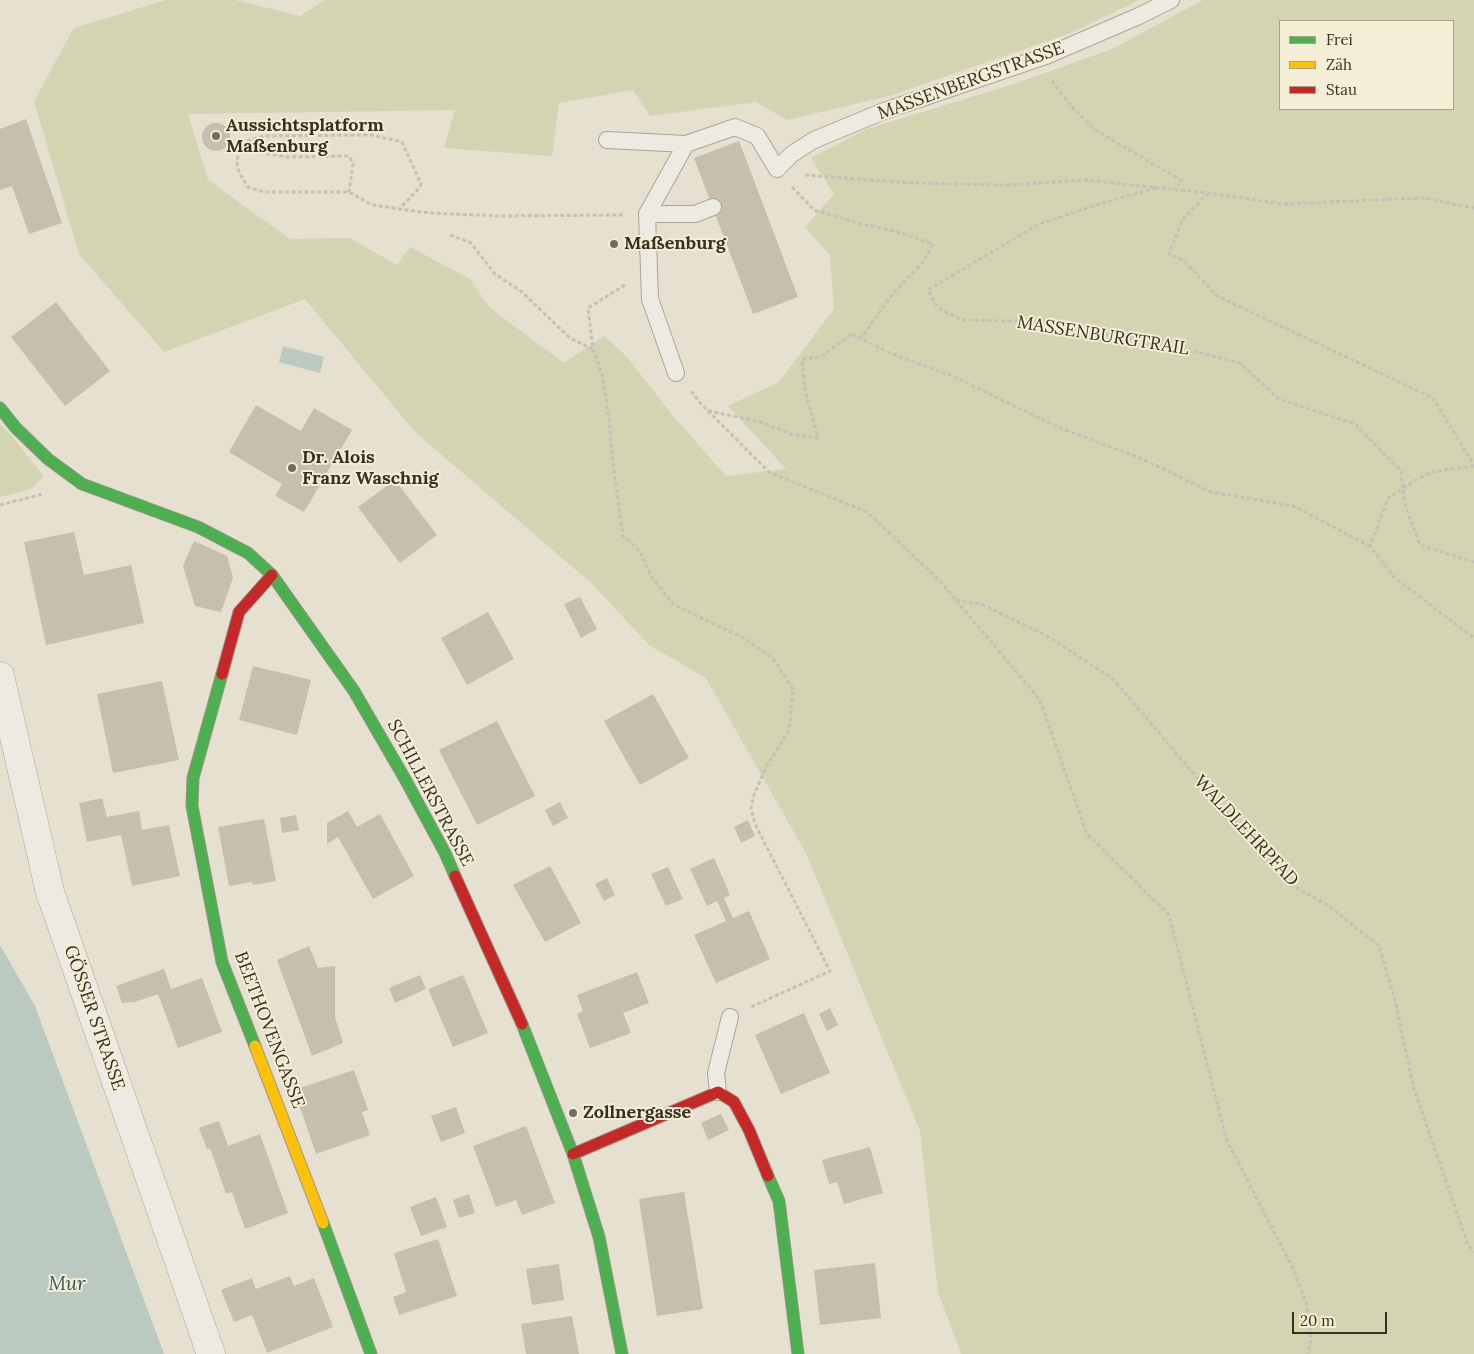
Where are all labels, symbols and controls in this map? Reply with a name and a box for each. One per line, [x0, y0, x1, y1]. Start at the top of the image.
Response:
legend [1279, 20, 1454, 110]
text: Frei [1326, 30, 1353, 49]
street label: MASSENBERGSTRASSE [875, 37, 1067, 125]
text: Zäh [1326, 55, 1352, 74]
text: Stau [1326, 80, 1357, 99]
place label: Aussichtsplatform Maßenburg [226, 115, 384, 158]
marker: Aussichtsplatform Maßenburg [210, 130, 222, 142]
place label: Maßenburg [624, 233, 726, 255]
marker: Maßenburg [608, 238, 620, 250]
street label: MASSENBURGTRAIL [1015, 312, 1191, 360]
place label: Dr. Alois Franz Waschnig [302, 447, 439, 489]
marker: Dr. Alois Franz Waschnig [286, 462, 298, 474]
street label: SCHILLERSTRASSE [382, 716, 478, 870]
street label: WALDLEHRPFAD [1189, 771, 1303, 891]
street label: GÖSSER STRASSE [59, 943, 129, 1093]
street label: BEETHOVENGASSE [229, 949, 309, 1111]
place label: Zollnergasse [583, 1102, 691, 1124]
marker: Zollnergasse [567, 1107, 579, 1119]
water label: Mur [48, 1274, 86, 1296]
scale bar [1294, 1302, 1389, 1334]
text: 20 m [1300, 1311, 1335, 1330]

